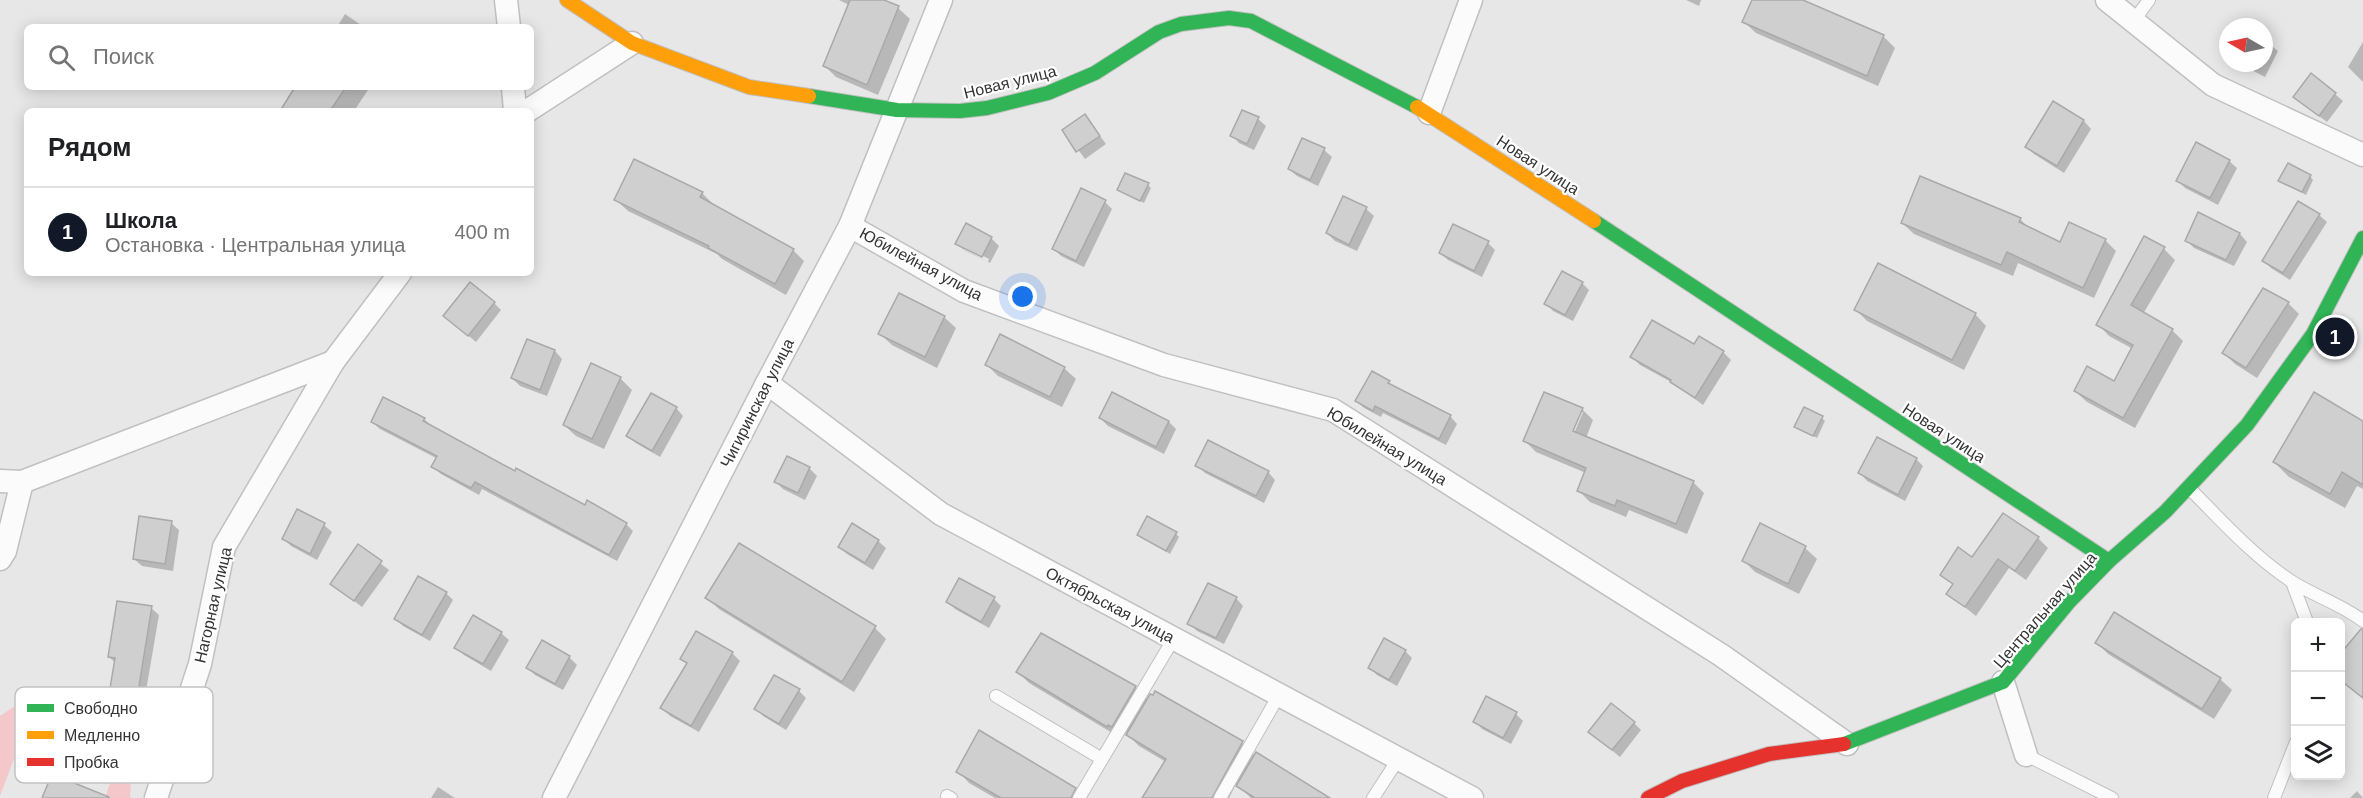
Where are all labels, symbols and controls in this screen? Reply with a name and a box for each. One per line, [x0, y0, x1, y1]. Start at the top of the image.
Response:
north arrow [2219, 18, 2273, 72]
search box [24, 24, 534, 90]
icon: search [45, 41, 78, 74]
text: Поиск [93, 44, 154, 69]
street label: Новая улица [962, 62, 1058, 102]
text: Рядом [48, 132, 131, 162]
street label: Новая улица [1494, 132, 1582, 198]
text: Школа [105, 208, 177, 233]
text: 1 [62, 221, 73, 243]
text: 400 m [454, 221, 510, 243]
street label: Юбилейная улица [857, 225, 985, 304]
text: Остановка · Центральная улица [105, 234, 406, 256]
your location [1008, 282, 1037, 311]
pin: 1 [2316, 314, 2354, 360]
street label: Чигиринская улица [717, 336, 797, 470]
street label: Новая улица [1900, 400, 1988, 466]
street label: Юбилейная улица [1324, 404, 1450, 488]
street label: Нагорная улица [191, 545, 235, 665]
street label: Центральная улица [1990, 549, 2100, 671]
street label: Октябрьская улица [1043, 564, 1177, 646]
map controls [2291, 618, 2345, 780]
button: + [2291, 618, 2345, 672]
button: − [2291, 672, 2345, 726]
legend [15, 687, 213, 783]
text: Свободно [64, 700, 138, 717]
button: layers [2291, 726, 2345, 780]
text: Медленно [64, 727, 140, 744]
text: Пробка [64, 754, 119, 771]

